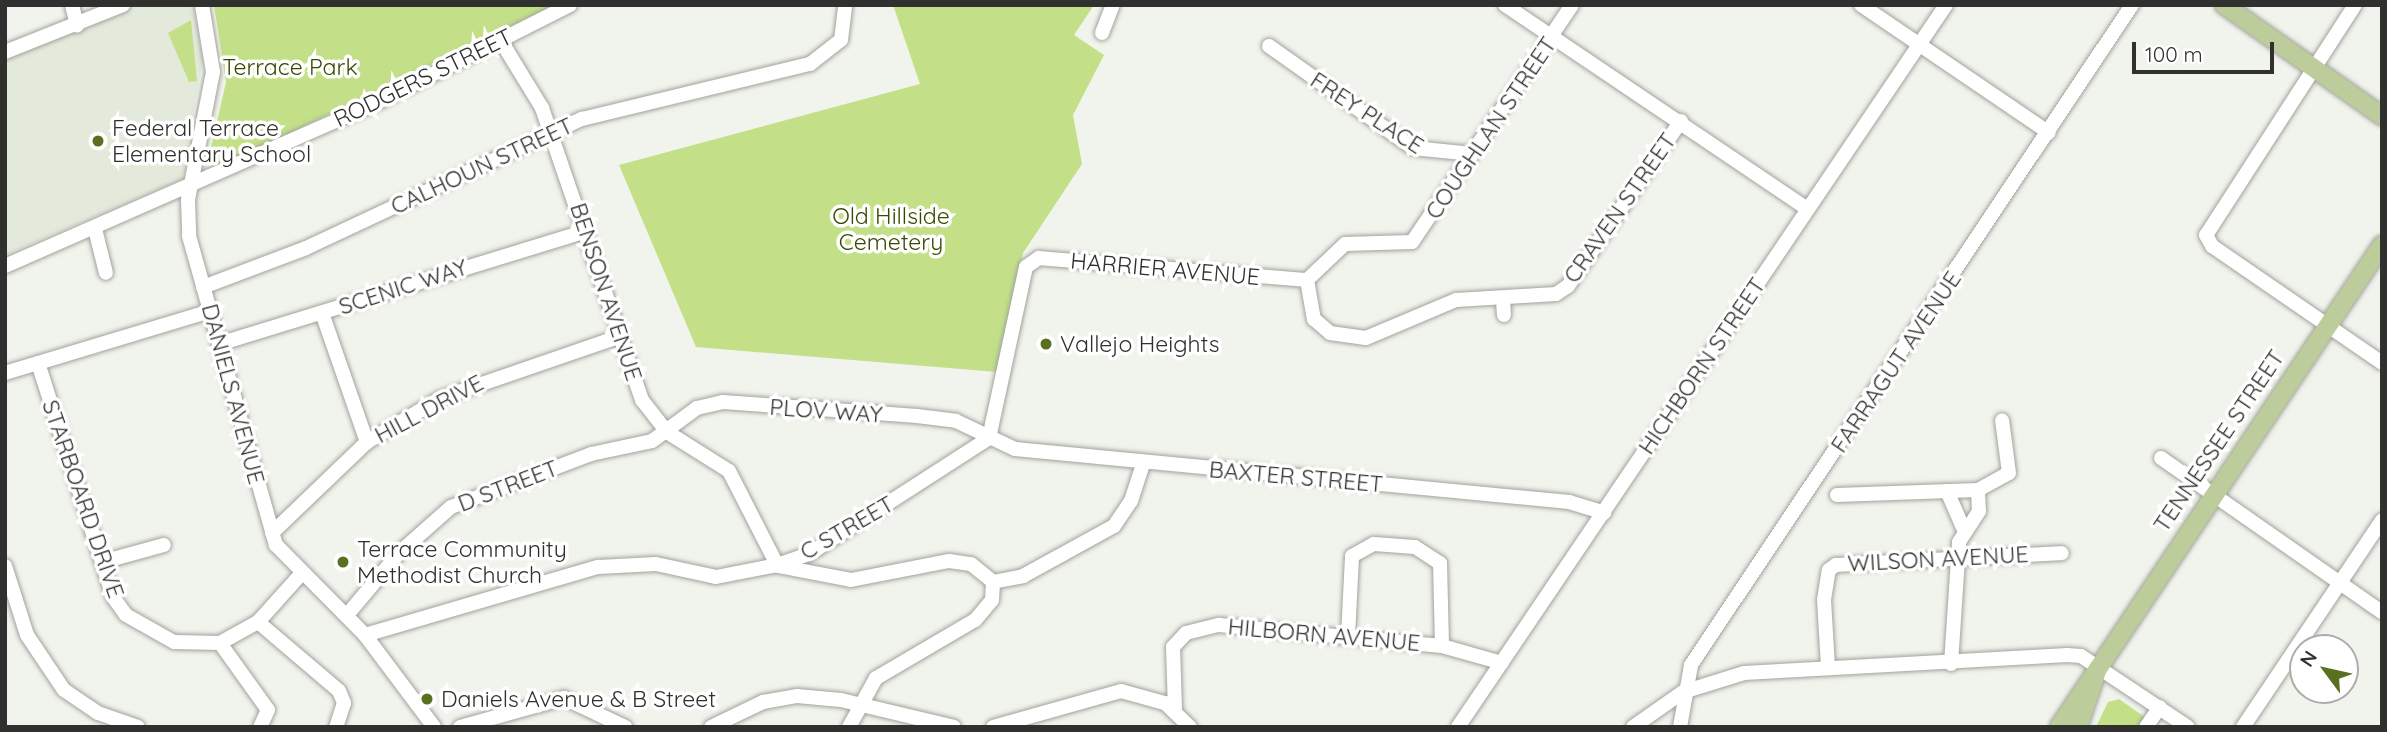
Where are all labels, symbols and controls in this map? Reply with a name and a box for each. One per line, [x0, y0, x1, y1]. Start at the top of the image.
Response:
street label: RODGERS STREET [329, 23, 517, 133]
scale bar [2135, 28, 2277, 72]
street label: COUGHLAN STREET [1420, 32, 1562, 224]
text: 100 m [2145, 41, 2203, 67]
park label: Terrace Park [222, 53, 358, 81]
street label: FREY PLACE [1305, 66, 1429, 160]
street label: CALHOUN STREET [386, 112, 578, 220]
place label: Federal Terrace Elementary School [112, 114, 311, 168]
street label: CRAVEN STREET [1558, 128, 1682, 288]
marker: Federal Terrace Elementary School [90, 133, 106, 149]
street label: BENSON AVENUE [564, 199, 648, 385]
park label: Old Hillside Cemetery [832, 202, 950, 256]
street label: HARRIER AVENUE [1069, 247, 1261, 291]
street label: SCENIC WAY [335, 253, 471, 321]
street label: FARRAGUT AVENUE [1825, 266, 1967, 458]
street label: HICHBORN STREET [1633, 272, 1771, 460]
street label: DANIELS AVENUE [196, 301, 270, 487]
place label: Vallejo Heights [1060, 330, 1220, 358]
marker: Vallejo Heights [1038, 336, 1054, 352]
street label: TENNESSEE STREET [2148, 345, 2290, 537]
street label: HILL DRIVE [370, 369, 488, 449]
street label: PLOV WAY [769, 393, 883, 429]
street label: STARBOARD DRIVE [36, 396, 130, 602]
street label: D STREET [454, 454, 562, 518]
street label: BAXTER STREET [1208, 456, 1384, 498]
street label: C STREET [795, 490, 899, 566]
place label: Terrace Community Methodist Church [357, 535, 567, 589]
street label: WILSON AVENUE [1847, 540, 2029, 578]
marker: Terrace Community Methodist Church [335, 554, 351, 570]
street label: HILBORN AVENUE [1227, 613, 1421, 657]
north arrow [2289, 634, 2359, 704]
text: N [2294, 646, 2322, 671]
place label: Daniels Avenue & B Street [441, 685, 716, 713]
marker: Daniels Avenue & B Street [419, 691, 435, 707]

